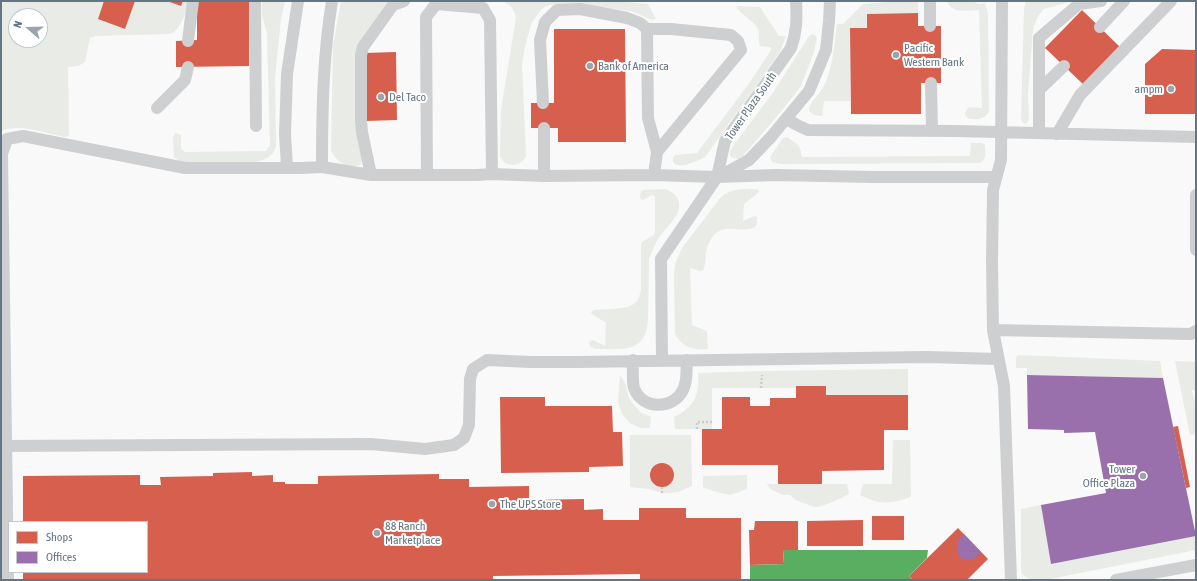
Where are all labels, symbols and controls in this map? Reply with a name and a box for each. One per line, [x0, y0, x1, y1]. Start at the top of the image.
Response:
north arrow [8, 8, 48, 48]
text: N [11, 19, 24, 29]
place label: Pacific Western Bank [904, 41, 964, 69]
marker: Pacific Western Bank [891, 50, 901, 60]
place label: Bank of America [598, 59, 669, 73]
marker: Bank of America [585, 61, 595, 71]
street label: Tower Plaza South [722, 69, 780, 143]
place label: ampm [1134, 82, 1163, 96]
marker: ampm [1166, 84, 1176, 94]
place label: Del Taco [389, 90, 426, 104]
marker: Del Taco [376, 92, 386, 102]
place label: Tower Office Plaza [1083, 462, 1135, 490]
marker: Tower Office Plaza [1138, 471, 1148, 481]
place label: The UPS Store [500, 497, 561, 511]
marker: The UPS Store [487, 499, 497, 509]
place label: 88 Ranch Marketplace [385, 519, 440, 547]
legend [8, 521, 148, 573]
marker: 88 Ranch Marketplace [372, 528, 382, 538]
text: Shops [46, 530, 72, 544]
text: Offices [46, 550, 76, 564]

